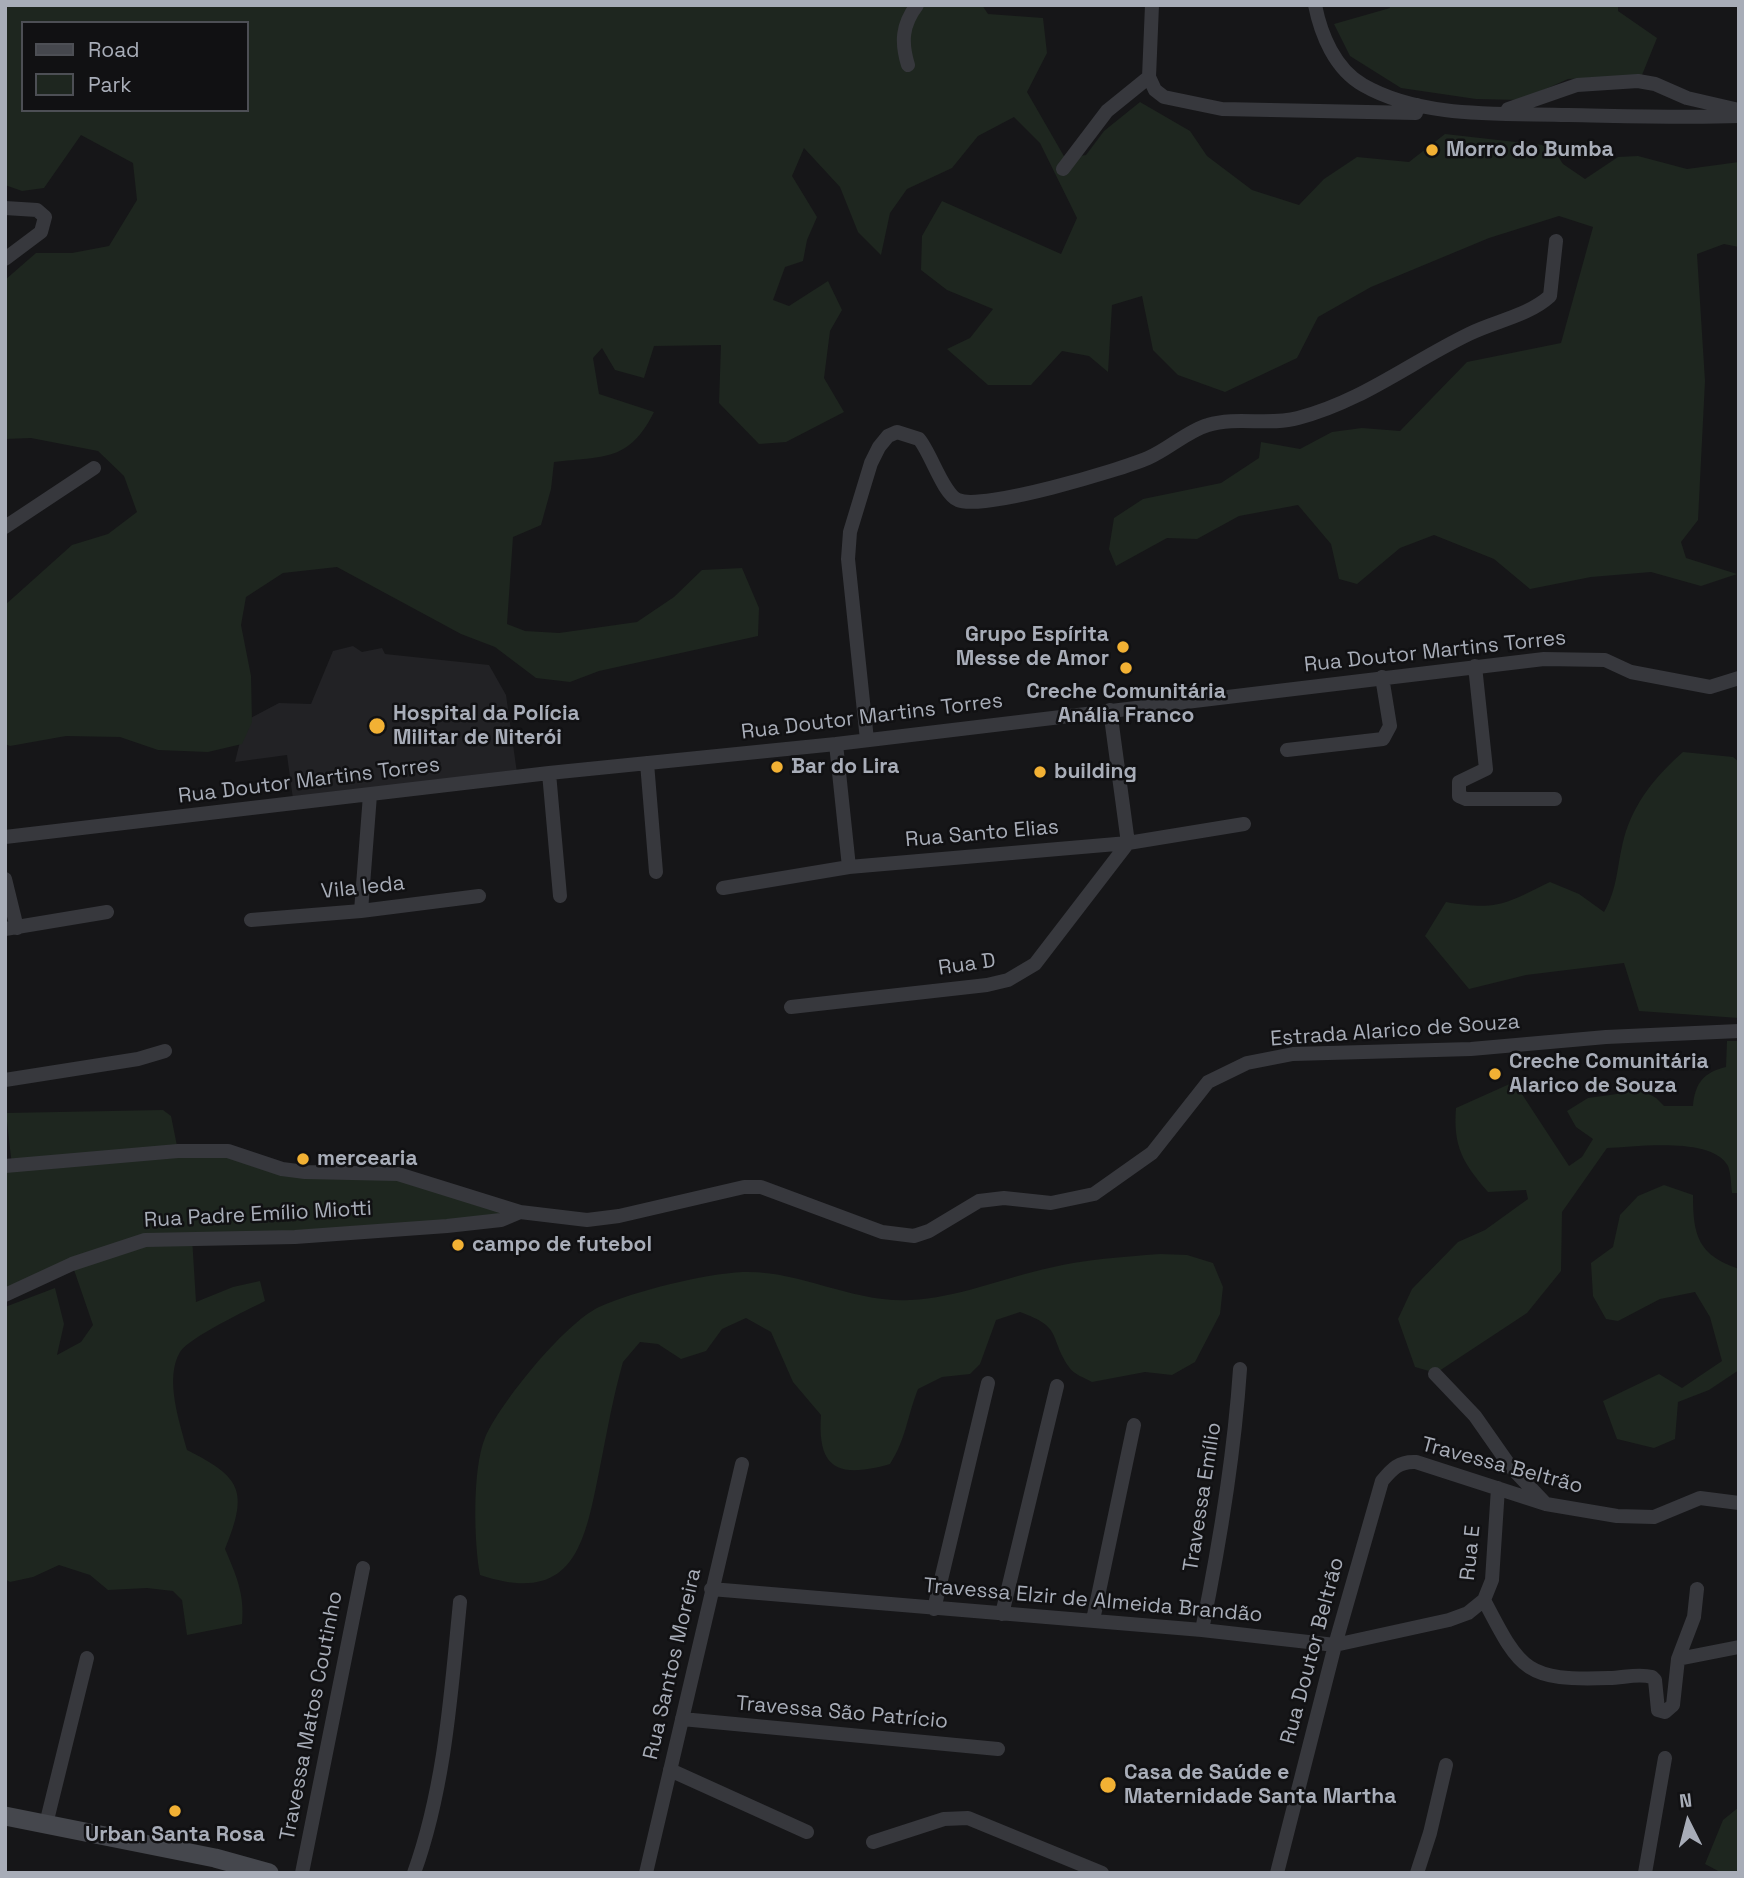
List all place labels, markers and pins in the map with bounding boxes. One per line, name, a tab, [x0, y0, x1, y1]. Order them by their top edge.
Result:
place label: Morro do Bumba	[1446, 137, 1614, 163]
marker: Morro do Bumba	[1424, 142, 1440, 158]
place label: Grupo Espírita Messe de Amor	[956, 622, 1109, 672]
marker: Grupo Espírita Messe de Amor	[1115, 639, 1131, 655]
marker: Creche Comunitária Anália Franco	[1118, 660, 1134, 676]
place label: Creche Comunitária Anália Franco	[1026, 679, 1226, 729]
place label: Hospital da Polícia Militar de Niterói	[393, 701, 580, 751]
marker: Hospital da Polícia Militar de Niterói	[367, 716, 387, 736]
place label: Bar do Lira	[791, 754, 899, 780]
marker: Bar do Lira	[769, 759, 785, 775]
place label: building	[1054, 759, 1137, 785]
marker: building	[1032, 764, 1048, 780]
place label: Creche Comunitária Alarico de Souza	[1509, 1049, 1709, 1099]
marker: Creche Comunitária Alarico de Souza	[1487, 1066, 1503, 1082]
place label: mercearia	[317, 1146, 418, 1172]
marker: mercearia	[295, 1151, 311, 1167]
place label: campo de futebol	[472, 1232, 652, 1258]
marker: campo de futebol	[450, 1237, 466, 1253]
place label: Casa de Saúde e Maternidade Santa Martha	[1124, 1760, 1396, 1810]
marker: Casa de Saúde e Maternidade Santa Martha	[1098, 1775, 1118, 1795]
marker: Urban Santa Rosa	[167, 1803, 183, 1819]
place label: Urban Santa Rosa	[85, 1822, 265, 1848]

